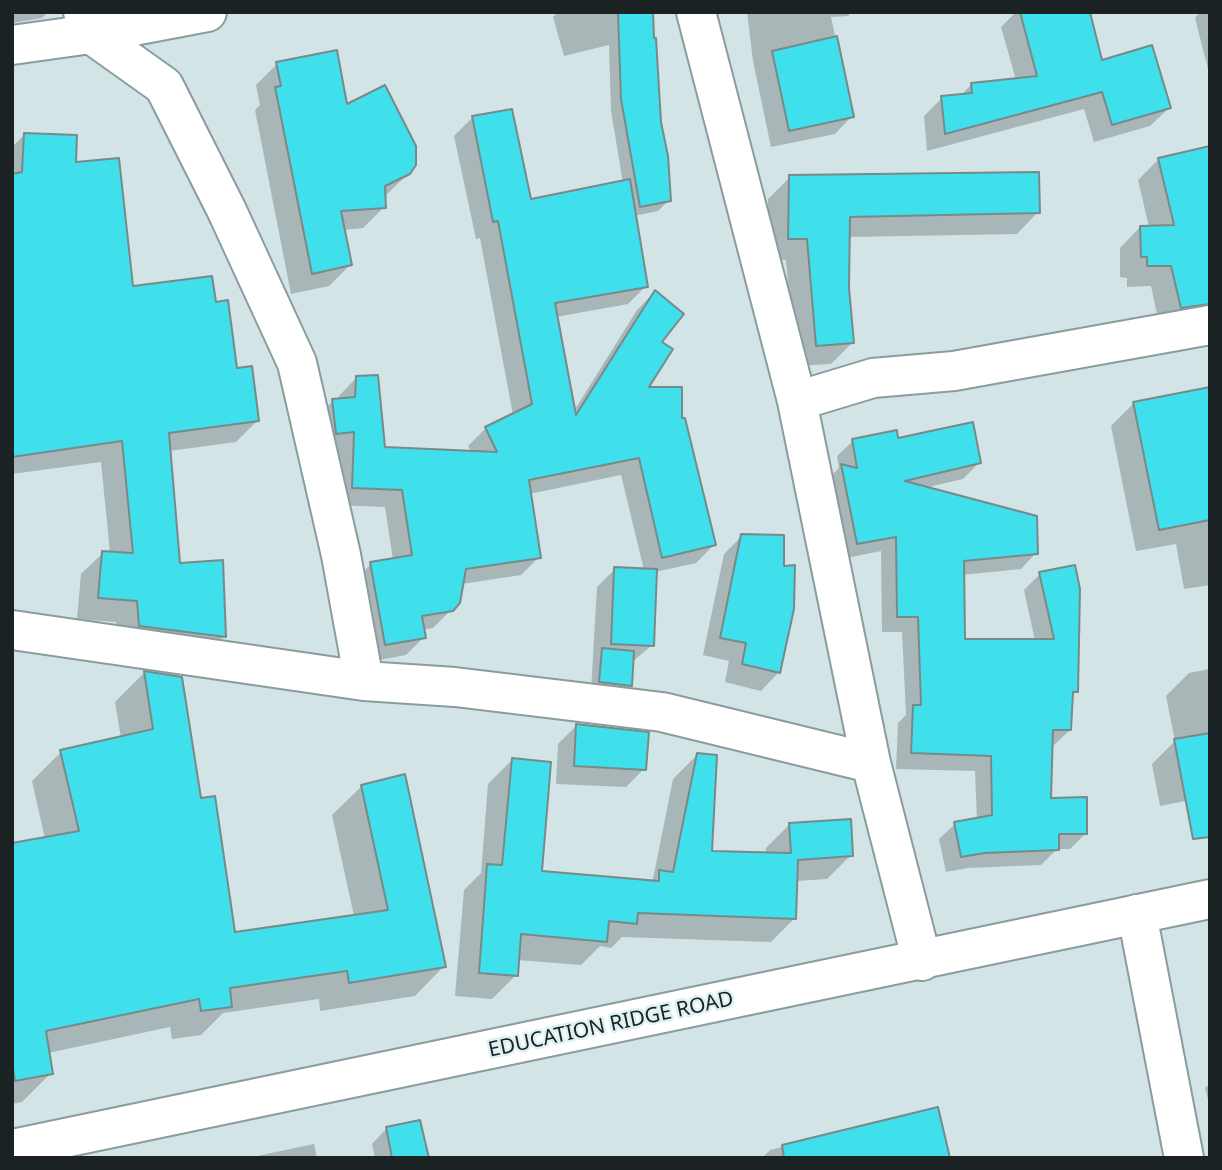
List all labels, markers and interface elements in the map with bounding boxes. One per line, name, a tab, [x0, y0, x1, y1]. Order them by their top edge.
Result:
street label: EDUCATION RIDGE ROAD	[486, 987, 736, 1063]

